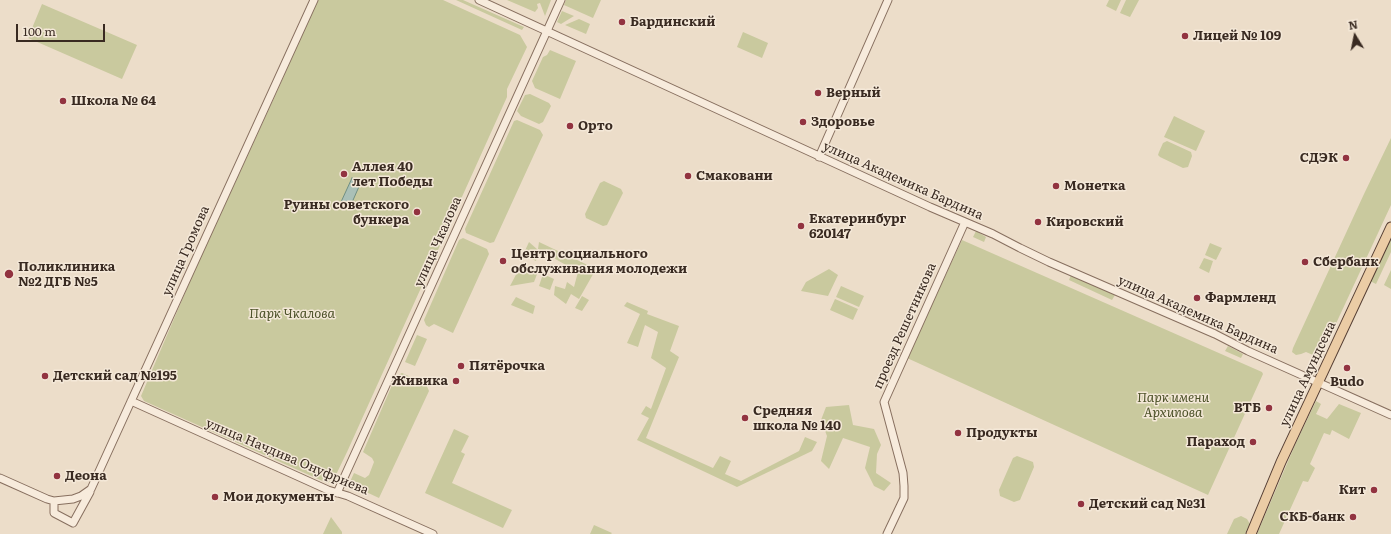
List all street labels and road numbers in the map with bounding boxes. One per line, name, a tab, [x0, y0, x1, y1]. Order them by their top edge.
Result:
street label: улица Академика Бардина	[820, 139, 986, 223]
street label: улица Чкалова	[411, 194, 465, 290]
street label: улица Громова	[159, 203, 213, 299]
street label: проезд Решетникова	[870, 260, 940, 392]
street label: улица Академика Бардина	[1115, 273, 1281, 357]
street label: улица Амундсена	[1277, 319, 1339, 429]
street label: улица Начдива Онуфриева	[203, 415, 371, 499]

